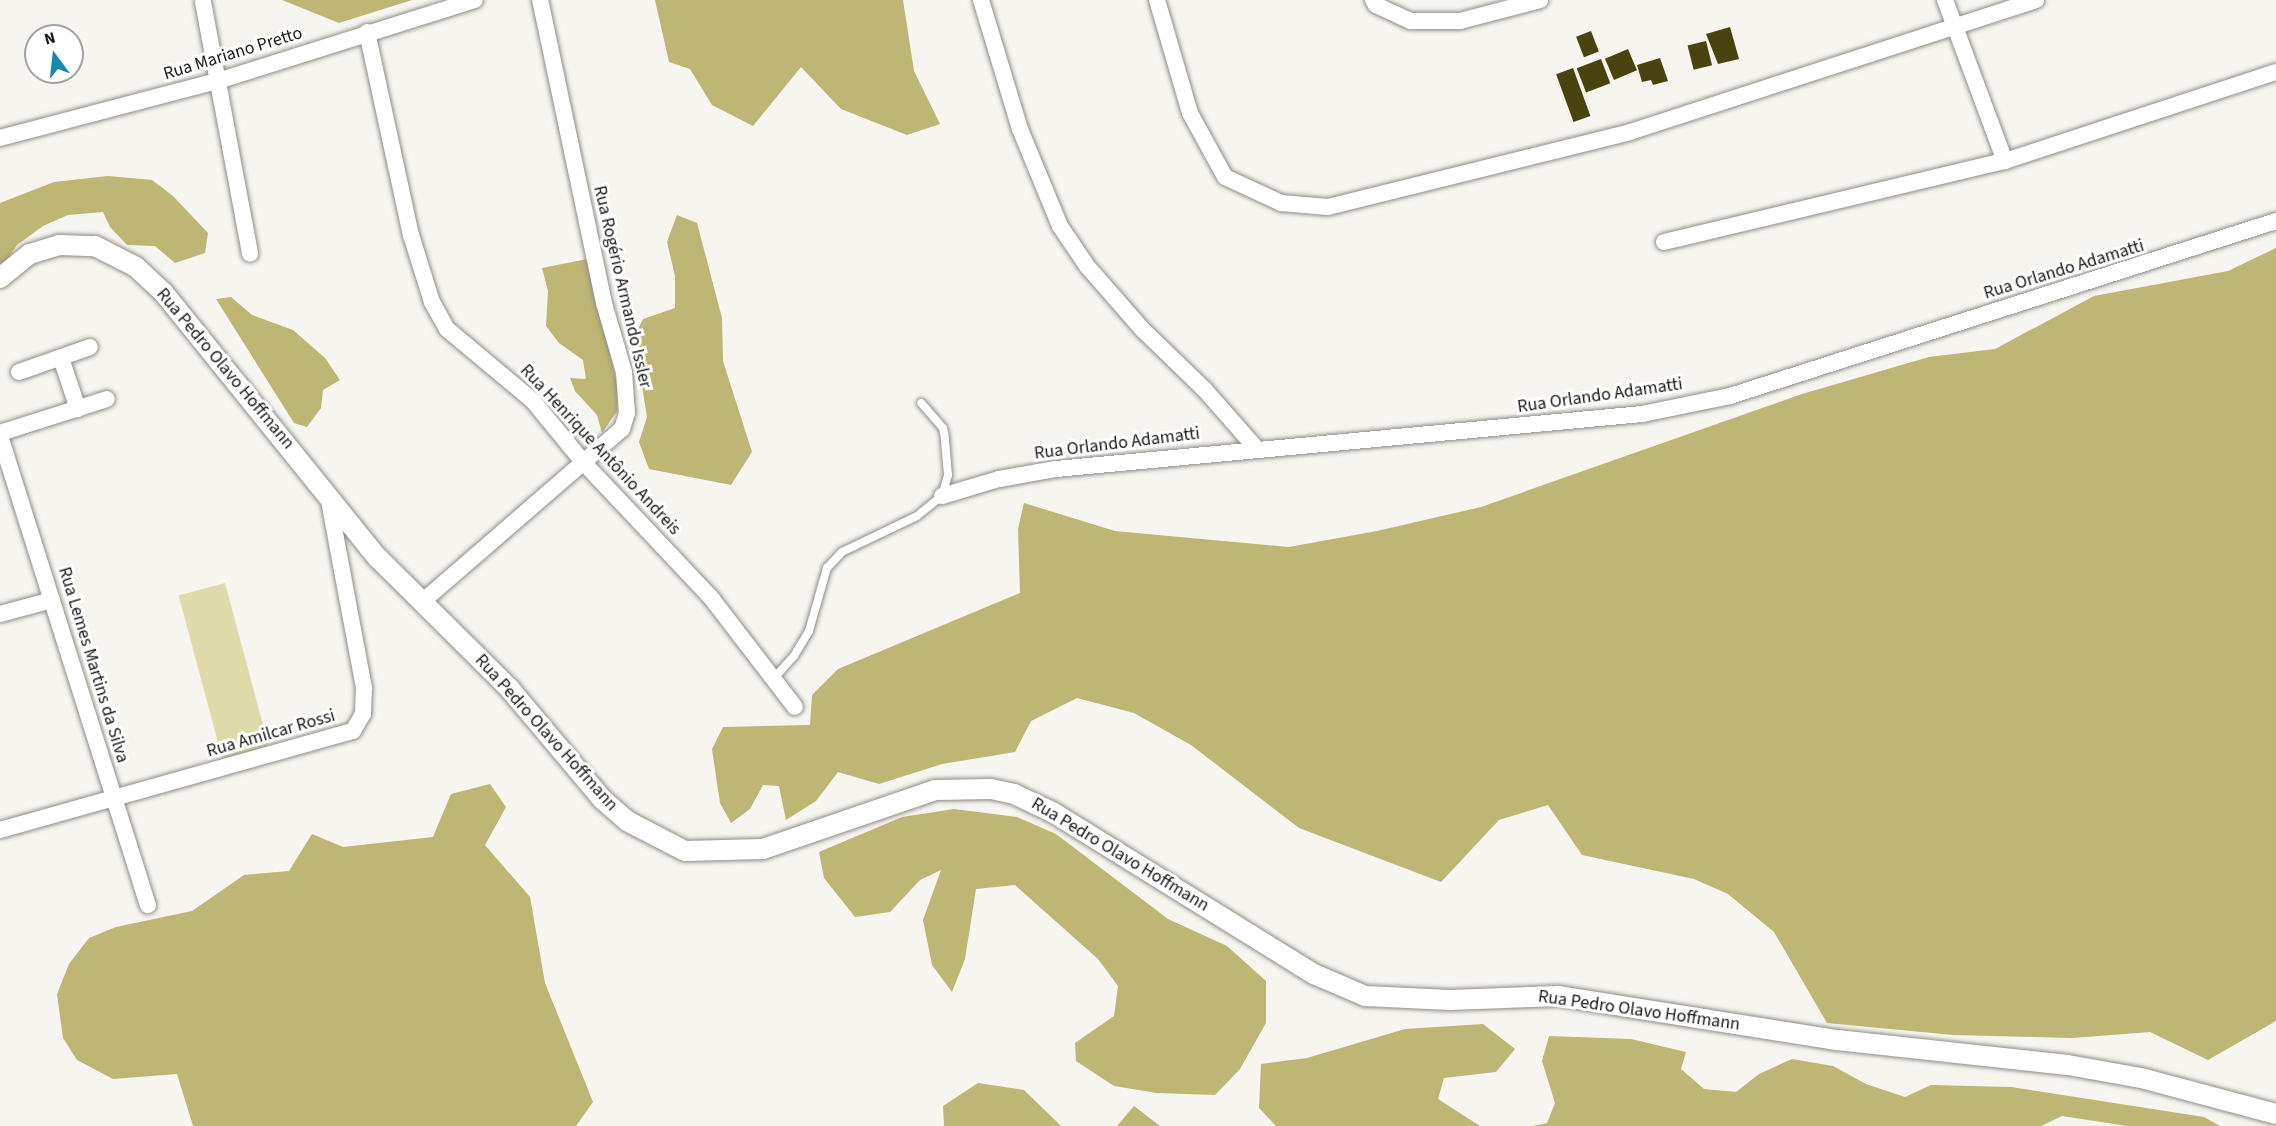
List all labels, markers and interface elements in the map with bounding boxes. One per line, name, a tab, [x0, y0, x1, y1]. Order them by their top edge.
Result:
street label: Rua Mariano Pretto	[161, 23, 305, 85]
north arrow	[24, 24, 84, 84]
text: N	[42, 27, 58, 51]
street label: Rua Rogério Armando Issler	[588, 184, 656, 390]
street label: Rua Orlando Adamatti	[1981, 235, 2147, 305]
street label: Rua Pedro Olavo Hoffmann	[151, 284, 299, 454]
street label: Rua Henrique Antônio Andreis	[515, 360, 685, 540]
street label: Rua Orlando Adamatti	[1516, 374, 1684, 418]
street label: Rua Orlando Adamatti	[1033, 423, 1201, 465]
street label: Rua Lemes Martins da Silva	[53, 565, 133, 765]
street label: Rua Pedro Olavo Hoffmann	[470, 650, 622, 816]
street label: Rua Amilcar Rossi	[204, 705, 338, 763]
street label: Rua Pedro Olavo Hoffmann	[1027, 793, 1213, 917]
street label: Rua Pedro Olavo Hoffmann	[1537, 986, 1741, 1036]

